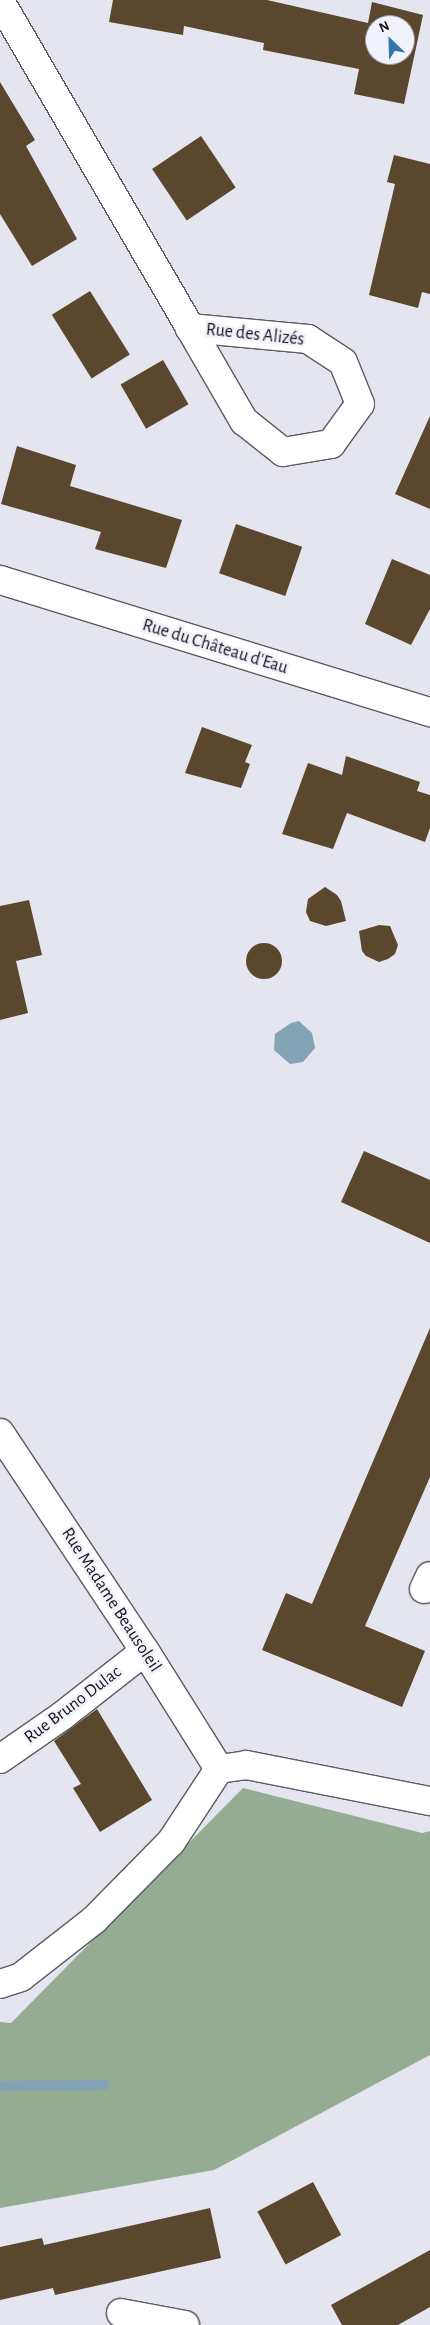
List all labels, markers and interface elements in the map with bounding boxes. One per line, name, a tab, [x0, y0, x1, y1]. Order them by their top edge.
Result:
north arrow	[365, 15, 415, 65]
text: N	[377, 19, 392, 36]
street label: Rue des Alizés	[205, 319, 305, 351]
street label: Rue du Château d'Eau	[140, 615, 290, 679]
street label: Rue Madame Beausoleil	[56, 1524, 166, 1676]
street label: Rue Bruno Dulac	[20, 1661, 126, 1749]

